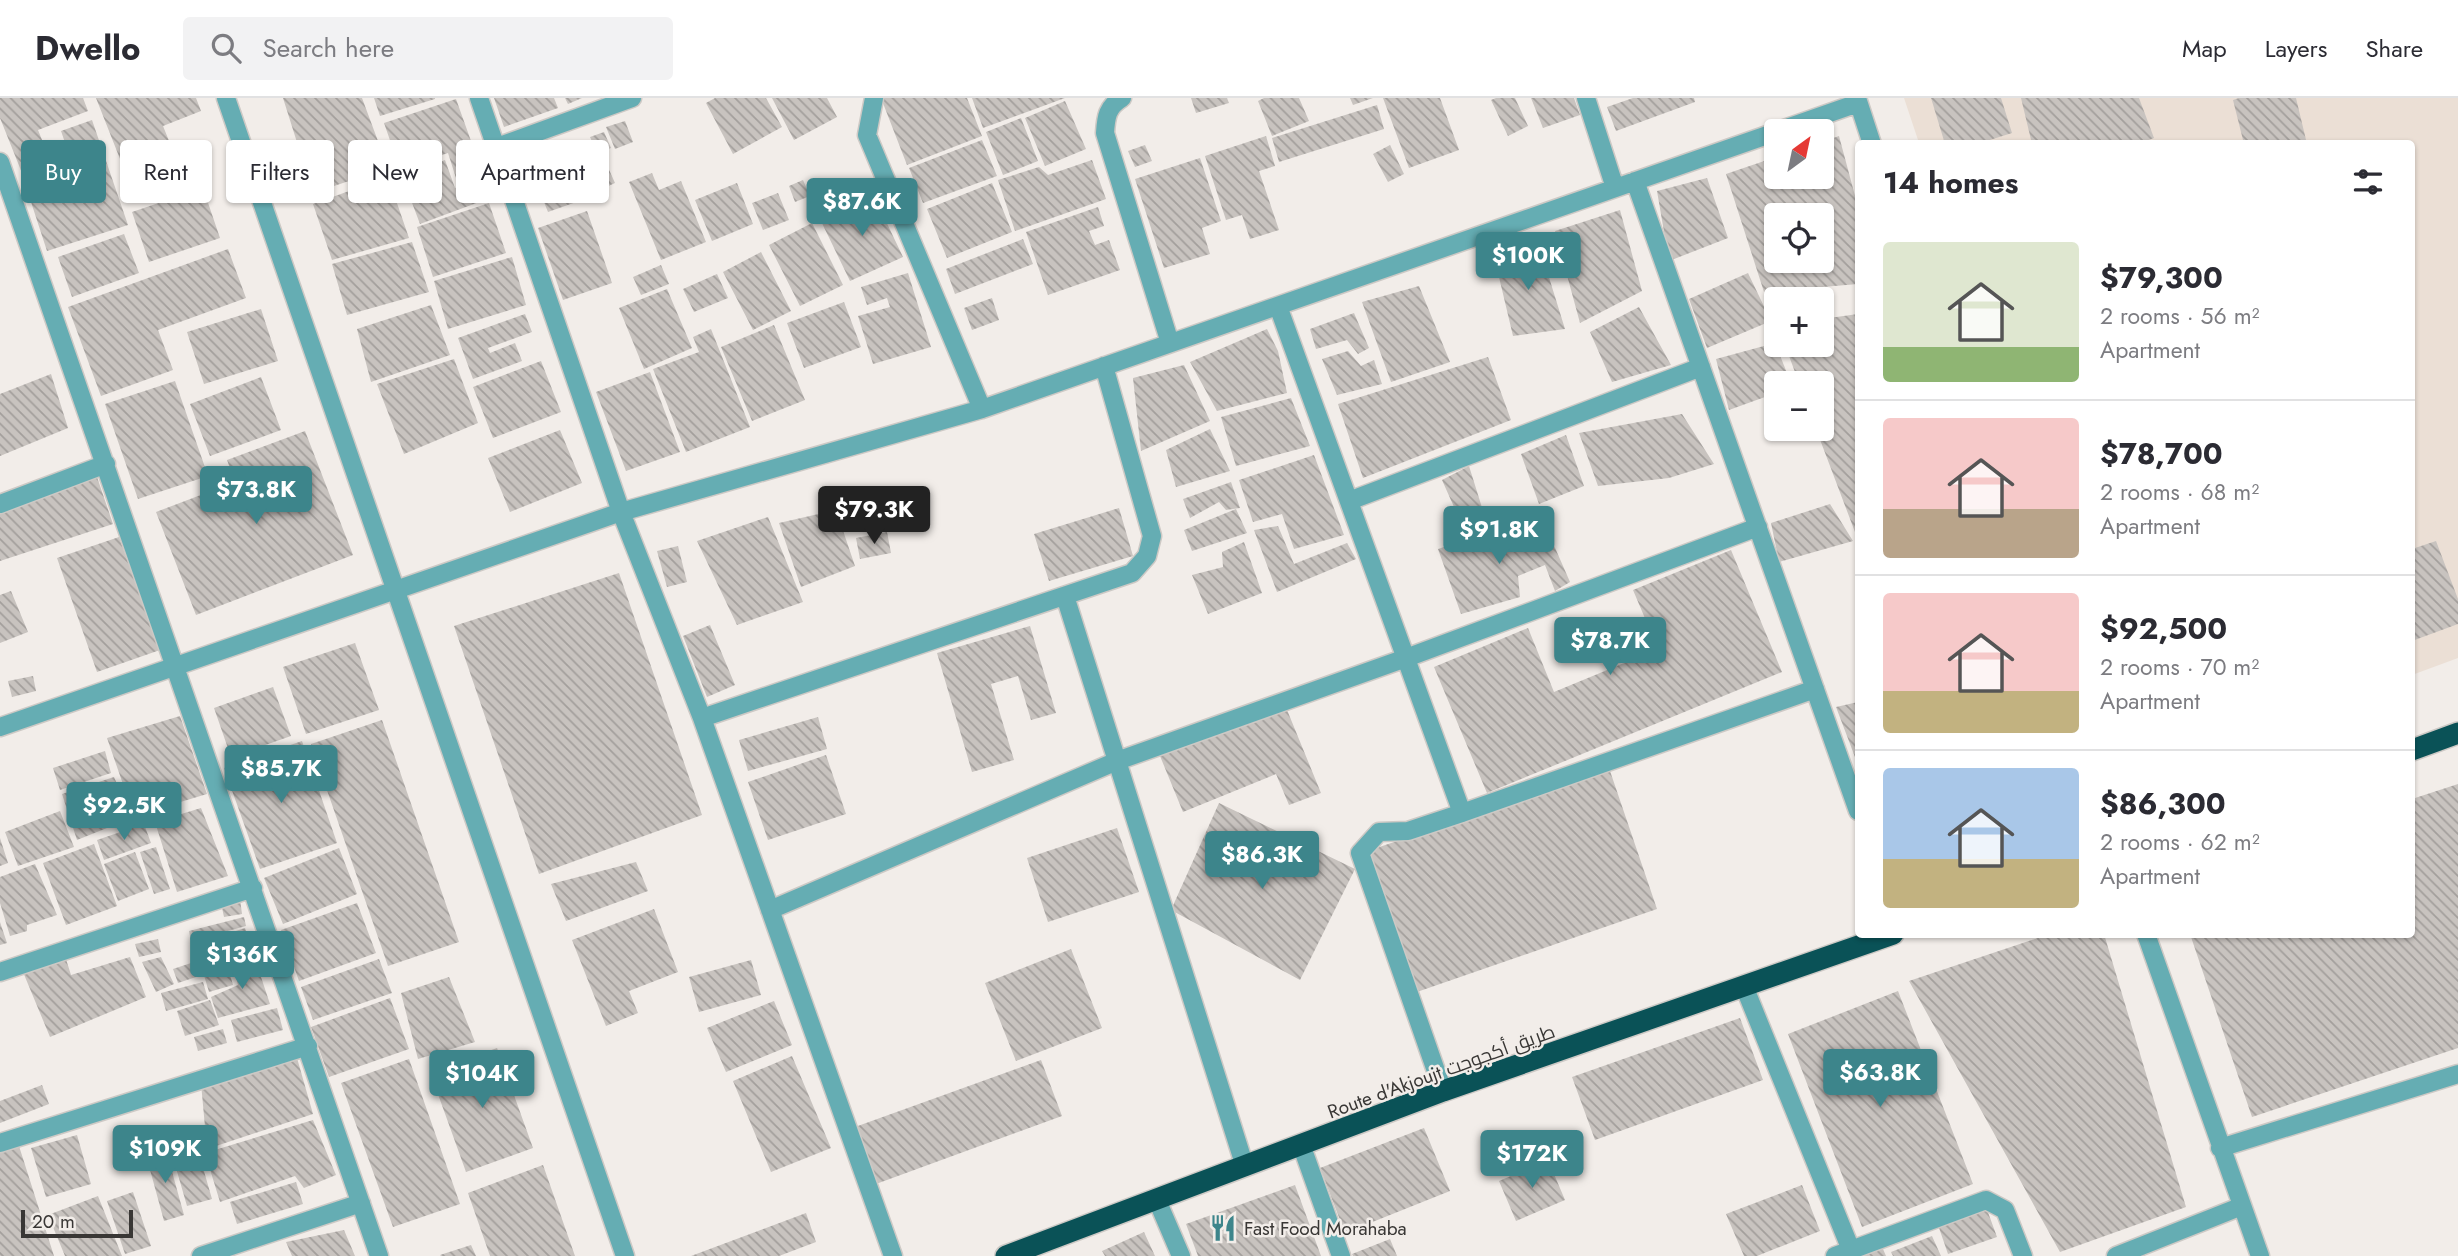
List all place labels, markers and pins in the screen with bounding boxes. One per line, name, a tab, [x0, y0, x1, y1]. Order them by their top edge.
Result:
pin: $87.6K	[805, 178, 919, 238]
pin: $100K	[1479, 232, 1577, 292]
pin: $73.8K	[199, 466, 313, 526]
pin: $79.3K	[817, 486, 931, 546]
pin: $91.8K	[1442, 506, 1556, 566]
pin: $78.7K	[1553, 618, 1667, 677]
pin: $85.7K	[224, 746, 338, 805]
pin: $92.5K	[67, 782, 181, 842]
pin: $86.3K	[1205, 832, 1319, 891]
pin: $136K	[193, 932, 291, 991]
pin: $63.8K	[1823, 1049, 1937, 1109]
pin: $104K	[433, 1051, 531, 1110]
pin: $109K	[116, 1126, 214, 1185]
pin: $172K	[1483, 1130, 1581, 1190]
restaurant icon: Fast Food Morahaba	[1208, 1213, 1238, 1243]
place label: Fast Food Morahaba	[1244, 1215, 1407, 1242]

